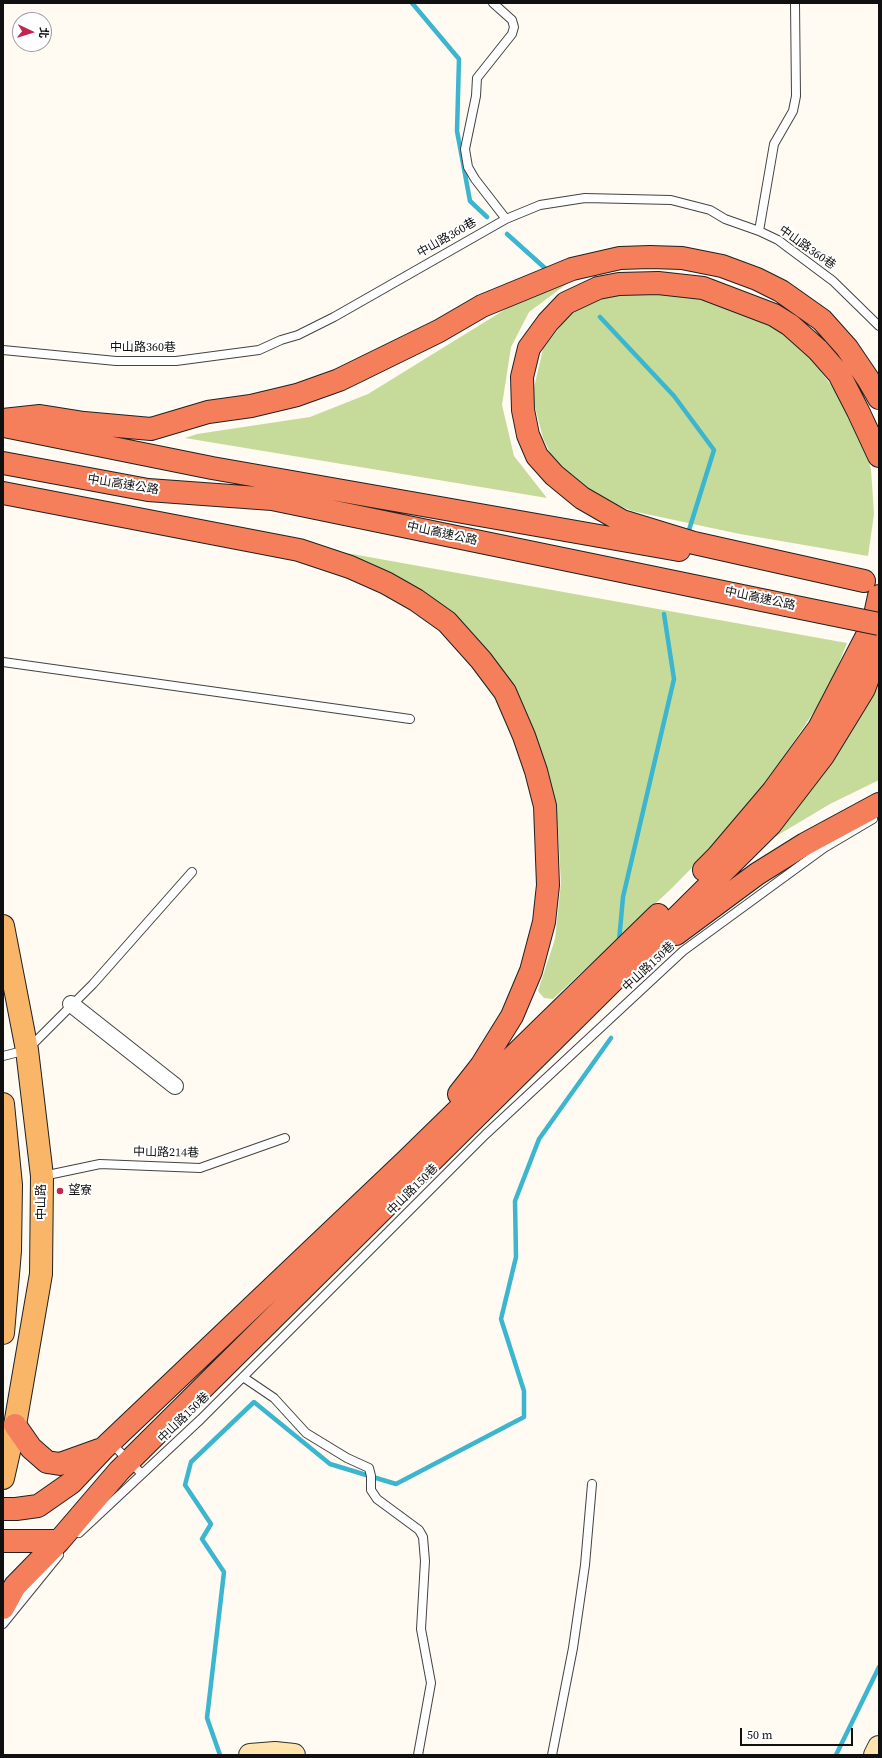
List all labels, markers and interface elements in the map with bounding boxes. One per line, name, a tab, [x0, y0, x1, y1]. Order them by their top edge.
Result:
north arrow	[12, 12, 52, 52]
text: 北	[36, 27, 51, 39]
street label: 中山路360巷	[415, 215, 479, 261]
street label: 中山路360巷	[776, 223, 838, 273]
street label: 中山路360巷	[110, 341, 176, 355]
street label: 中山高速公路	[86, 472, 160, 498]
street label: 中山高速公路	[405, 519, 479, 549]
street label: 中山高速公路	[723, 584, 797, 614]
street label: 中山路150巷	[620, 939, 678, 995]
street label: 中山路214巷	[133, 1145, 199, 1161]
street label: 中山路150巷	[385, 1162, 441, 1218]
street label: 中山路	[35, 1184, 49, 1220]
place label: 望寮	[68, 1184, 92, 1198]
marker: 望寮	[55, 1186, 65, 1196]
street label: 中山路150巷	[155, 1390, 213, 1446]
scale bar	[742, 1720, 855, 1746]
text: 50 m	[747, 1727, 773, 1743]

